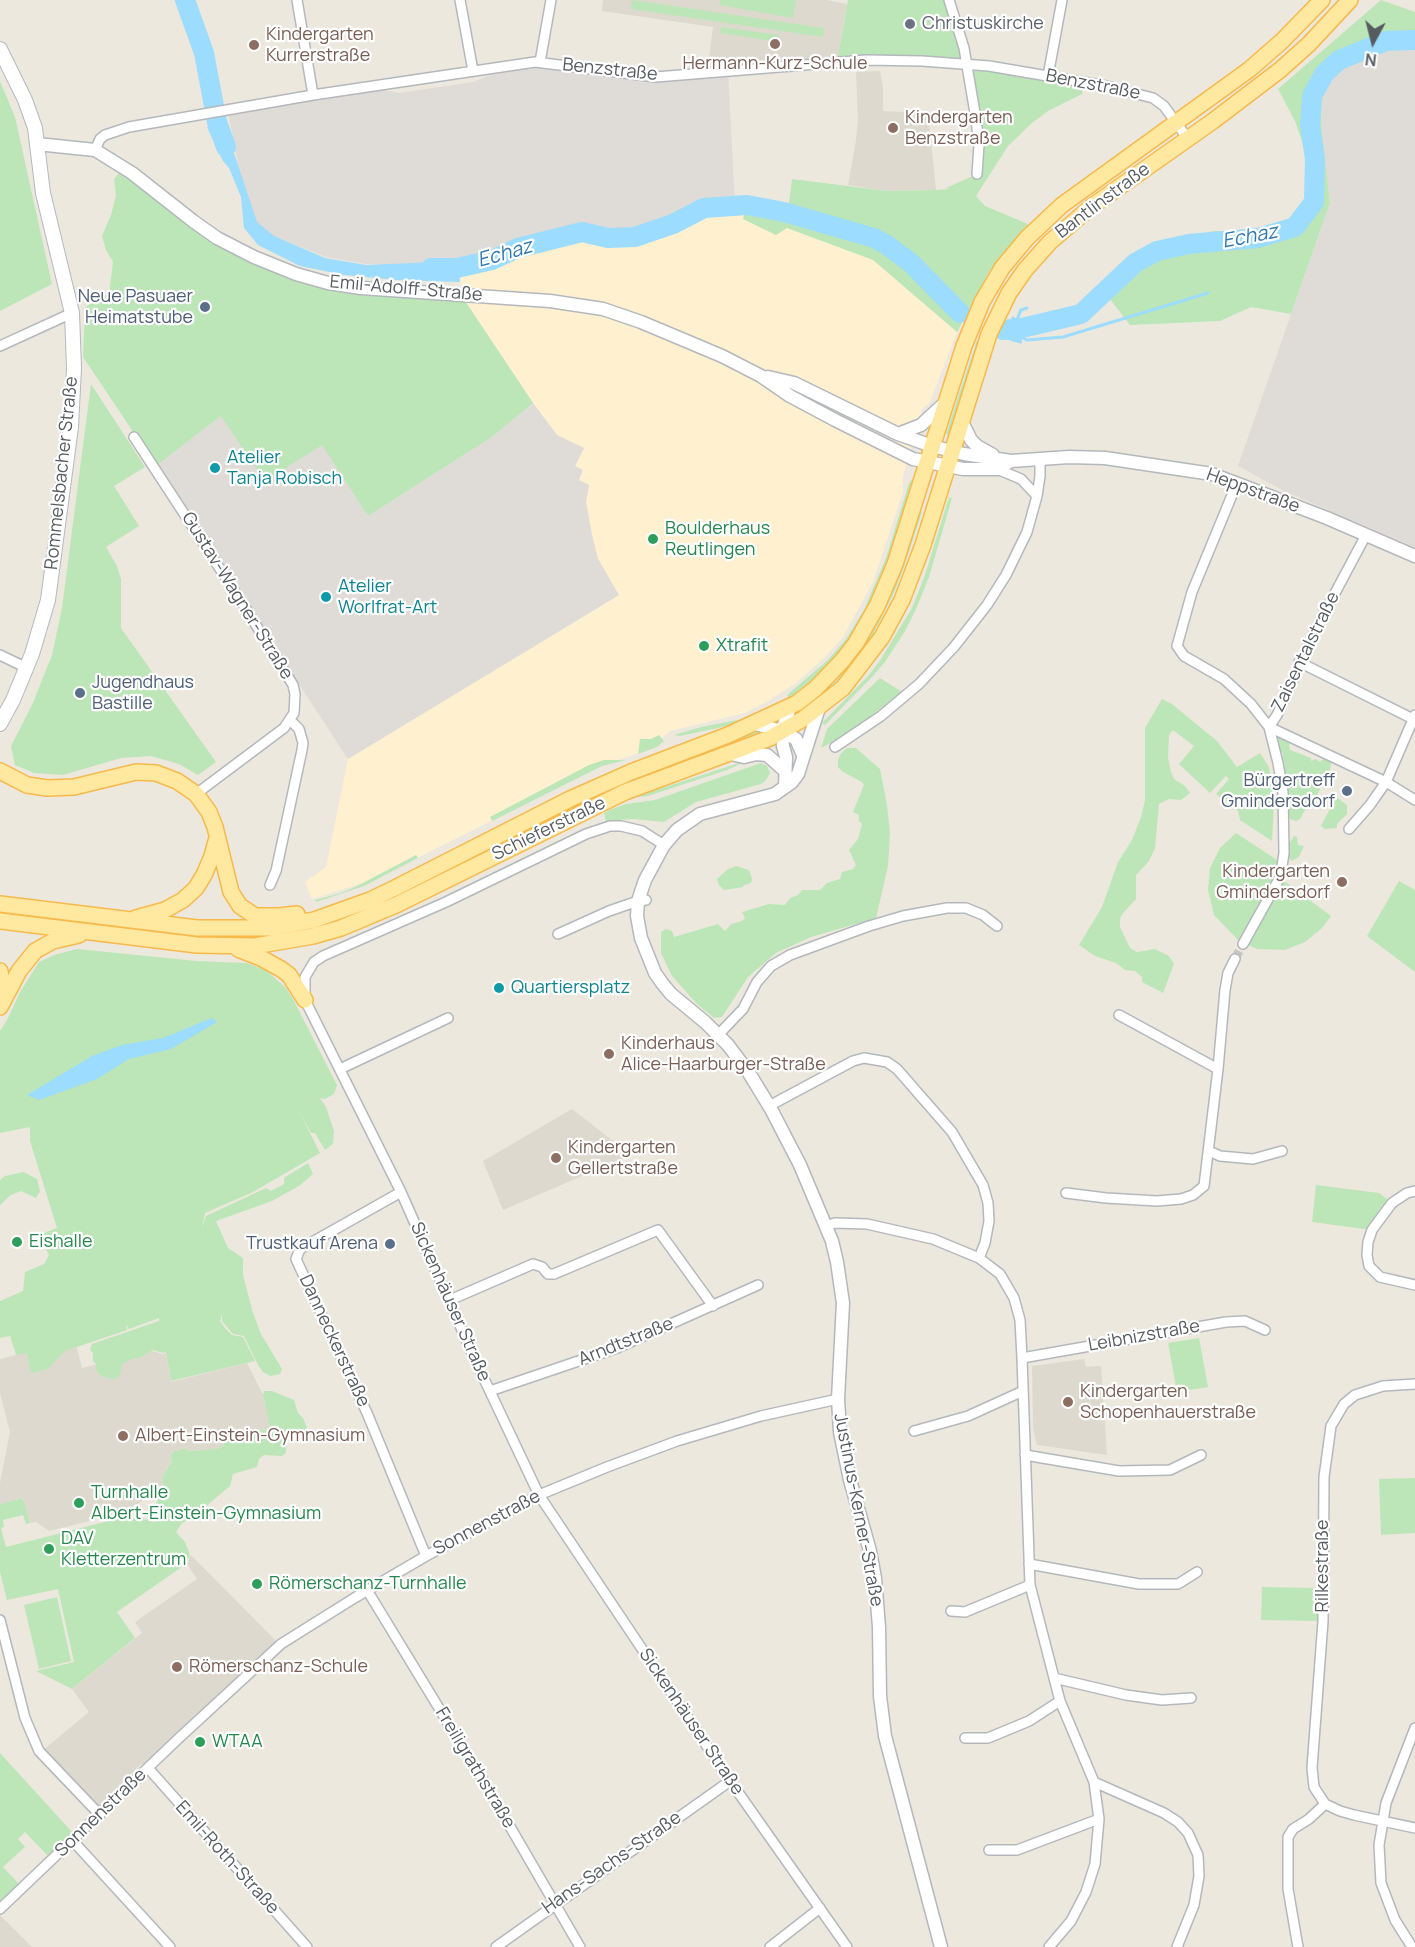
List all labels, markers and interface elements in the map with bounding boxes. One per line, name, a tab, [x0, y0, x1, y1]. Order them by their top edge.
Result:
north arrow	[1343, 12, 1403, 72]
place label: Christuskirche	[922, 13, 1044, 35]
marker: Christuskirche	[903, 17, 917, 31]
place label: Kindergarten Kurrerstraße	[266, 24, 374, 66]
marker: Hermann-Kurz-Schule	[768, 37, 782, 51]
marker: Kindergarten Kurrerstraße	[247, 38, 261, 52]
text: N	[1364, 48, 1378, 71]
place label: Hermann-Kurz-Schule	[682, 53, 868, 75]
street label: Benzstraße	[561, 54, 659, 86]
street label: Benzstraße	[1044, 65, 1142, 105]
place label: Kindergarten Benzstraße	[905, 107, 1013, 150]
marker: Kindergarten Benzstraße	[886, 121, 900, 135]
street label: Bantlinstraße	[1052, 159, 1154, 243]
water label: Echaz	[1220, 220, 1280, 254]
water label: Echaz	[475, 235, 535, 273]
street label: Emil-Adolff-Straße	[329, 272, 483, 306]
place label: Neue Pasuaer Heimatstube	[78, 286, 193, 328]
marker: Neue Pasuaer Heimatstube	[198, 300, 212, 314]
street label: Rommelsbacher Straße	[41, 375, 83, 571]
place label: Atelier Tanja Robisch	[227, 447, 342, 490]
marker: Atelier Tanja Robisch	[208, 461, 222, 475]
street label: Heppstraße	[1203, 464, 1303, 518]
street label: Gustav-Wagner-Straße	[177, 508, 297, 684]
place label: Boulderhaus Reutlingen	[665, 518, 770, 560]
marker: Boulderhaus Reutlingen	[646, 532, 660, 546]
place label: Atelier Worlfrat-Art	[338, 576, 437, 618]
street label: Zaisentalstraße	[1268, 588, 1344, 716]
marker: Atelier Worlfrat-Art	[319, 590, 333, 604]
place label: Xtrafit	[716, 635, 768, 657]
marker: Xtrafit	[697, 639, 711, 653]
place label: Jugendhaus Bastille	[92, 672, 194, 714]
marker: Jugendhaus Bastille	[73, 686, 87, 700]
place label: Bürgertreff Gmindersdorf	[1221, 770, 1335, 812]
marker: Bürgertreff Gmindersdorf	[1340, 784, 1354, 798]
street label: Schieferstraße	[489, 792, 609, 866]
place label: Kindergarten Gmindersdorf	[1216, 861, 1330, 904]
marker: Kindergarten Gmindersdorf	[1335, 875, 1349, 889]
place label: Quartiersplatz	[511, 977, 630, 999]
marker: Quartiersplatz	[492, 981, 506, 995]
place label: Kinderhaus Alice-Haarburger-Straße	[621, 1033, 826, 1076]
marker: Kinderhaus Alice-Haarburger-Straße	[602, 1047, 616, 1061]
place label: Kindergarten Gellertstraße	[568, 1137, 678, 1180]
marker: Kindergarten Gellertstraße	[549, 1151, 563, 1165]
street label: Sickenhäuser Straße	[405, 1219, 495, 1385]
place label: Eishalle	[29, 1231, 93, 1253]
place label: Trustkauf Arena	[246, 1233, 378, 1255]
marker: Eishalle	[10, 1235, 24, 1249]
marker: Trustkauf Arena	[383, 1237, 397, 1251]
street label: Danneckerstraße	[294, 1271, 374, 1411]
street label: Arndtstraße	[575, 1313, 677, 1371]
street label: Leibnizstraße	[1086, 1316, 1202, 1356]
place label: Kindergarten Schopenhauerstraße	[1080, 1381, 1256, 1424]
marker: Kindergarten Schopenhauerstraße	[1061, 1395, 1075, 1409]
street label: Justinus-Kerner-Straße	[829, 1412, 887, 1608]
place label: Albert-Einstein-Gymnasium	[135, 1425, 365, 1447]
marker: Albert-Einstein-Gymnasium	[116, 1429, 130, 1443]
place label: Turnhalle Albert-Einstein-Gymnasium	[91, 1482, 321, 1524]
street label: Sonnenstraße	[430, 1486, 544, 1560]
marker: Turnhalle Albert-Einstein-Gymnasium	[72, 1496, 86, 1510]
street label: Rilkestraße	[1312, 1519, 1334, 1613]
place label: DAV Kletterzentrum	[61, 1528, 186, 1570]
marker: DAV Kletterzentrum	[42, 1542, 56, 1556]
place label: Römerschanz-Turnhalle	[269, 1573, 467, 1595]
marker: Römerschanz-Turnhalle	[250, 1577, 264, 1591]
street label: Sickenhäuser Straße	[634, 1645, 748, 1799]
place label: Römerschanz-Schule	[189, 1656, 368, 1678]
marker: Römerschanz-Schule	[170, 1660, 184, 1674]
street label: Freiligrathstraße	[430, 1704, 520, 1832]
place label: WTAA	[212, 1731, 263, 1753]
marker: WTAA	[193, 1735, 207, 1749]
street label: Sonnenstraße	[51, 1764, 151, 1862]
street label: Emil-Roth-Straße	[171, 1797, 283, 1919]
street label: Hans-Sachs-Straße	[538, 1807, 686, 1919]

